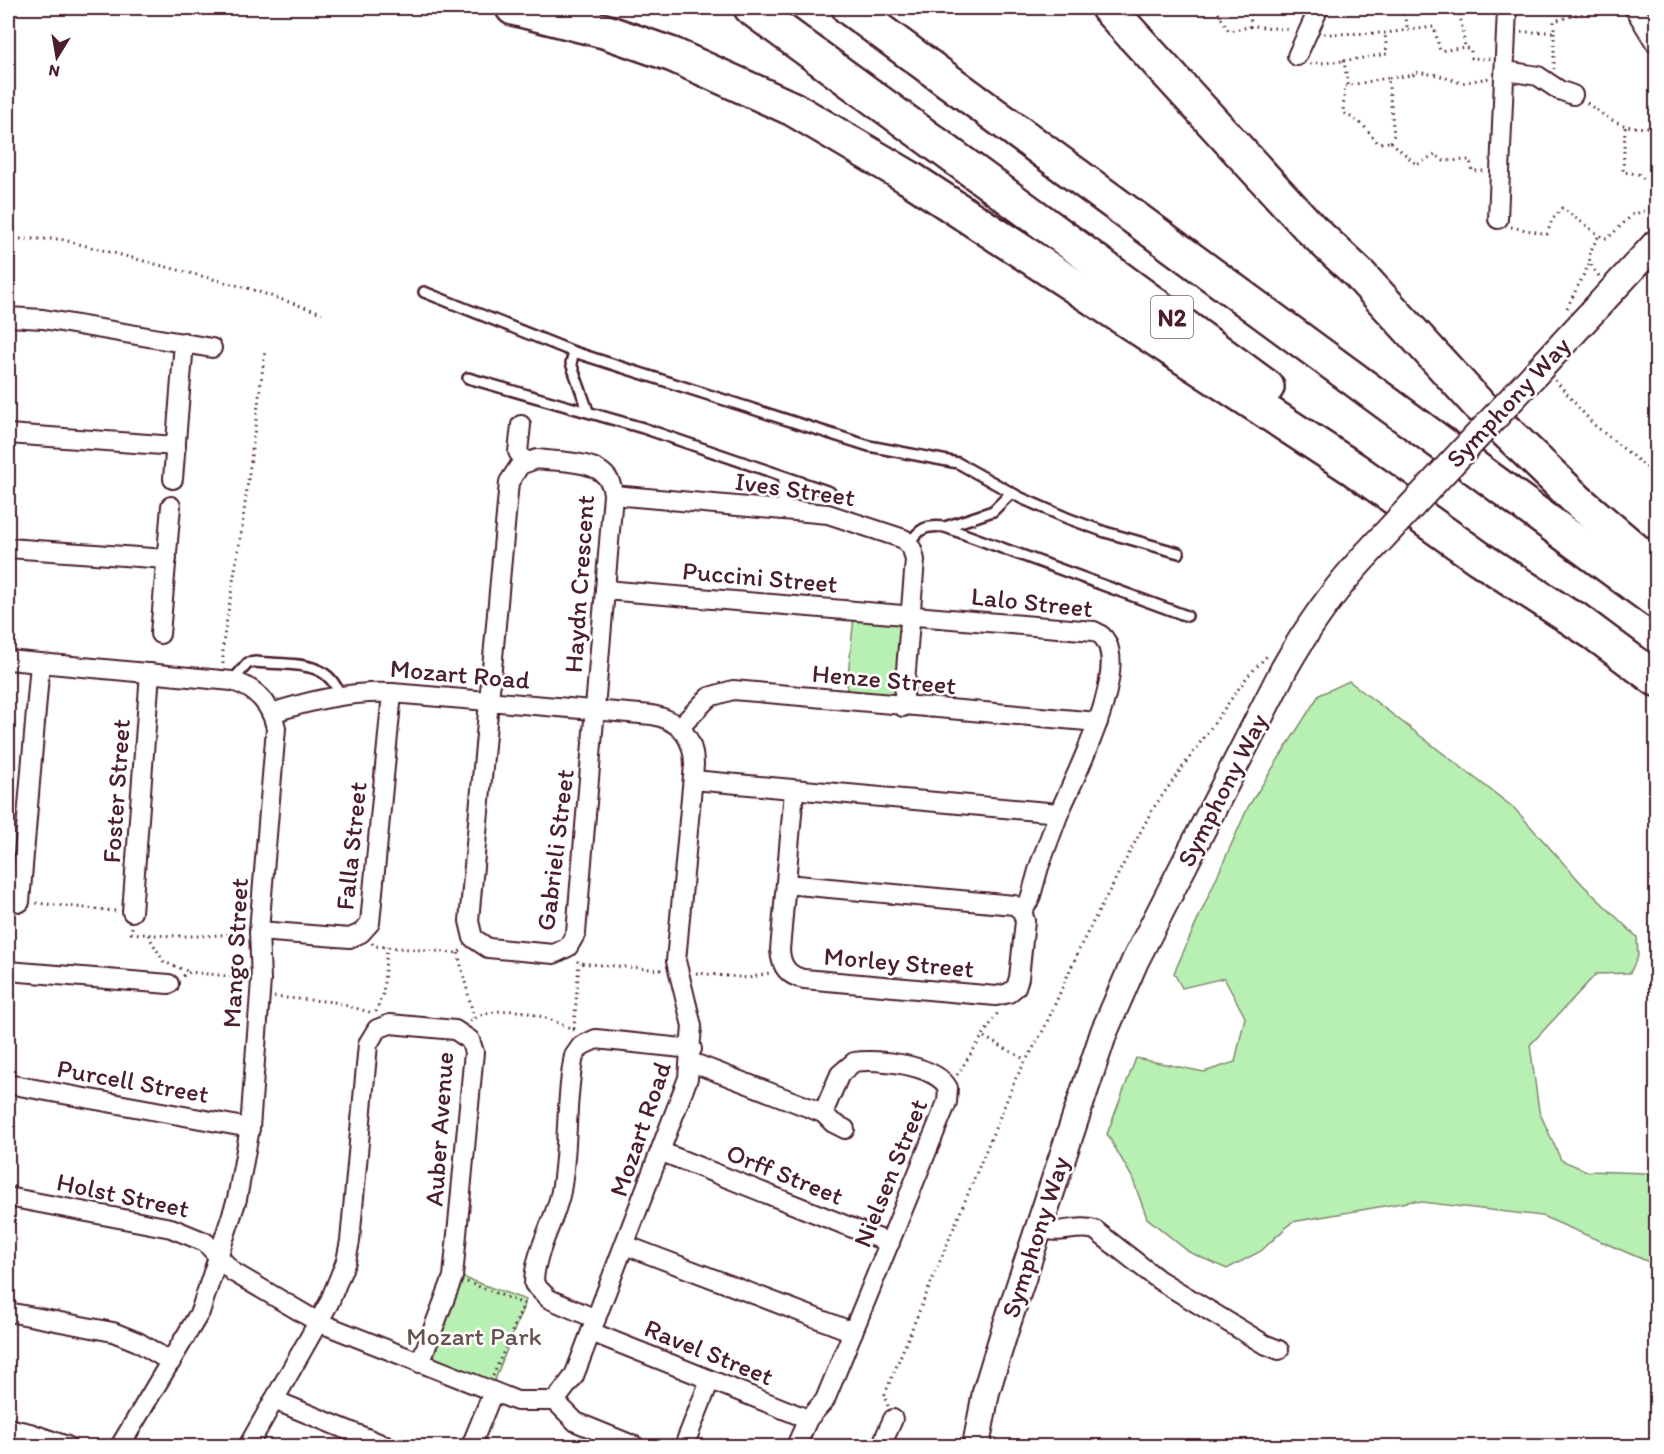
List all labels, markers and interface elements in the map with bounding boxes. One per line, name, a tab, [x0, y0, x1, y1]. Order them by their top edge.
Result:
north arrow	[27, 27, 87, 87]
text: N	[47, 61, 61, 82]
road number: N2	[1151, 296, 1193, 338]
street label: Symphony Way	[1439, 330, 1577, 474]
street label: Ives Street	[733, 465, 857, 513]
street label: Haydn Crescent	[557, 494, 601, 674]
street label: Puccini Street	[681, 554, 839, 600]
street label: Lalo Street	[969, 580, 1095, 624]
street label: Mozart Road	[389, 652, 532, 696]
street label: Henze Street	[811, 657, 958, 701]
street label: Symphony Way	[1170, 708, 1274, 872]
street label: Foster Street	[95, 718, 137, 864]
street label: Gabrieli Street	[529, 767, 581, 933]
street label: Falla Street	[328, 780, 374, 912]
street label: Mango Street	[215, 877, 255, 1029]
street label: Morley Street	[822, 939, 976, 985]
street label: Auber Avenue	[418, 1051, 460, 1207]
street label: Purcell Street	[55, 1052, 212, 1110]
street label: Mozart Road	[602, 1057, 678, 1201]
street label: Nielsen Street	[846, 1094, 934, 1252]
street label: Orff Street	[722, 1136, 848, 1212]
street label: Symphony Way	[994, 1152, 1076, 1322]
street label: Holst Street	[54, 1165, 192, 1225]
street label: Ravel Street	[640, 1312, 778, 1392]
park label: Mozart Park	[406, 1320, 542, 1352]

